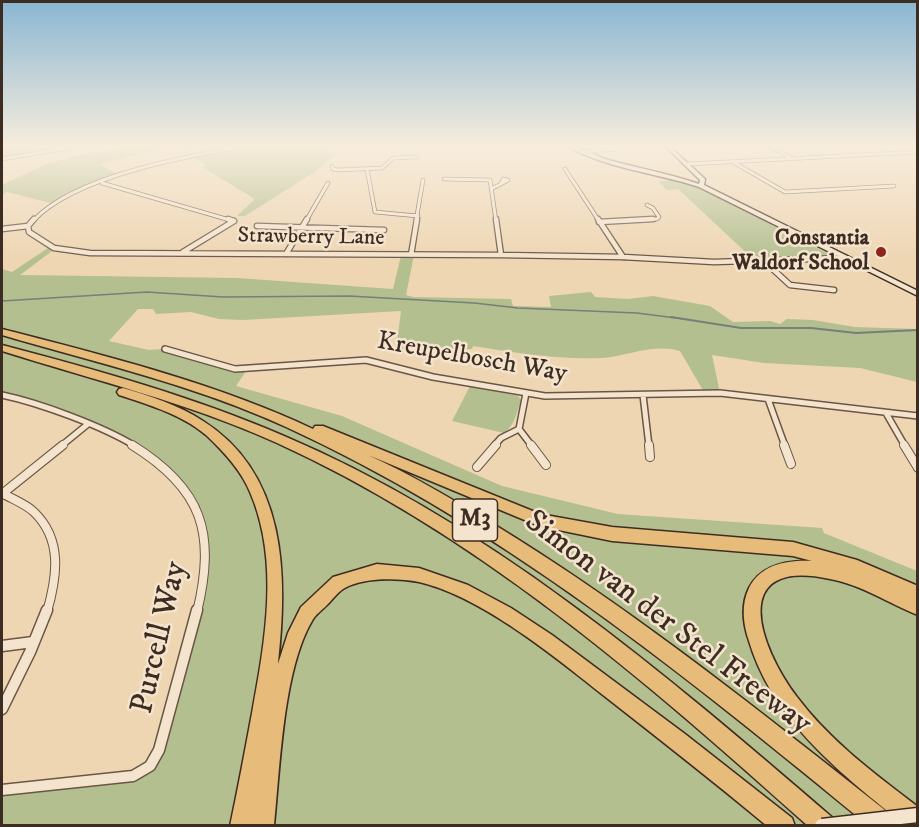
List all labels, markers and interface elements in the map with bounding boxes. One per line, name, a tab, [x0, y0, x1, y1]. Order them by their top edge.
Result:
street label: Strawberry Lane	[237, 224, 385, 252]
place label: Constantia Waldorf School	[732, 226, 869, 278]
marker: Constantia Waldorf School	[874, 245, 888, 259]
street label: Kreupelbosch Way	[375, 327, 569, 391]
road number: M3	[452, 499, 498, 541]
street label: Simon van der Stel Freeway	[516, 503, 818, 745]
street label: Purcell Way	[125, 558, 197, 718]

